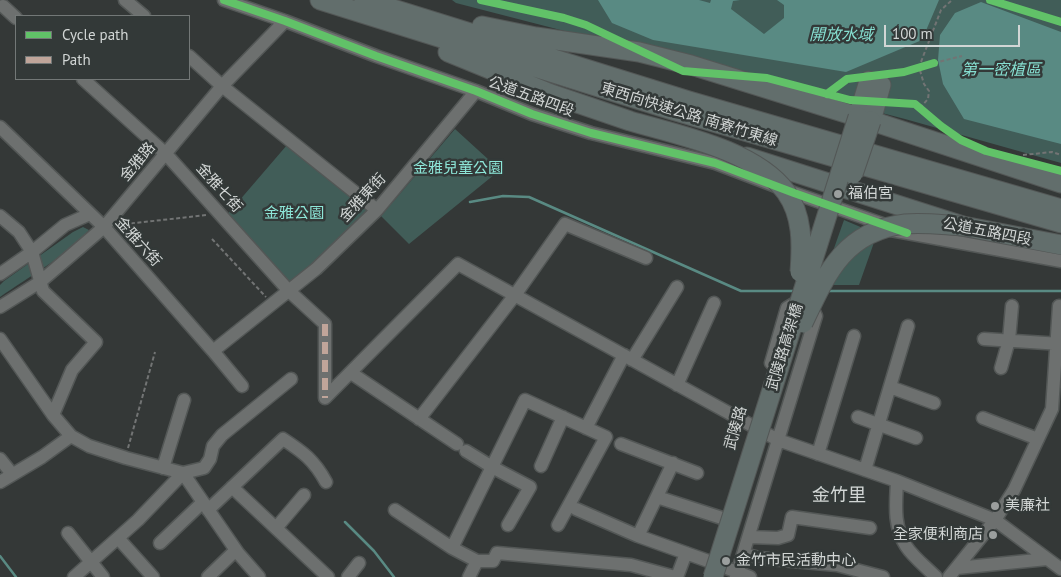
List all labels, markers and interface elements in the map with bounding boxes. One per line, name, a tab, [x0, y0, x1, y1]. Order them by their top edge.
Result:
legend	[15, 15, 190, 80]
scale bar	[886, 15, 1022, 47]
text: 100 m	[892, 24, 933, 43]
text: Cycle path	[62, 25, 128, 44]
water label: 開放水域	[809, 25, 873, 45]
text: Path	[62, 50, 91, 69]
water label: 第一密植區	[961, 60, 1041, 80]
street label: 公道五路四段	[486, 73, 576, 121]
street label: 東西向快速公路 南寮竹東線	[598, 79, 780, 151]
street label: 金雅路	[117, 139, 159, 185]
street label: 金雅七街	[192, 160, 246, 216]
park label: 金雅兒童公園	[413, 160, 503, 178]
street label: 金雅東街	[336, 170, 390, 226]
place label: 福伯宮	[848, 185, 893, 203]
marker: 福伯宮	[832, 188, 844, 200]
park label: 金雅公園	[264, 205, 324, 223]
street label: 金雅六街	[111, 214, 165, 270]
street label: 公道五路四段	[941, 215, 1033, 249]
street label: 武陵路高架橋	[763, 301, 807, 393]
street label: 武陵路	[721, 404, 751, 452]
district label: 金竹里	[812, 485, 866, 507]
place label: 美廉社	[1005, 497, 1050, 515]
marker: 美廉社	[989, 500, 1001, 512]
place label: 全家便利商店	[893, 526, 983, 544]
marker: 全家便利商店	[987, 529, 999, 541]
place label: 金竹市民活動中心	[736, 552, 856, 570]
marker: 金竹市民活動中心	[720, 555, 732, 567]

